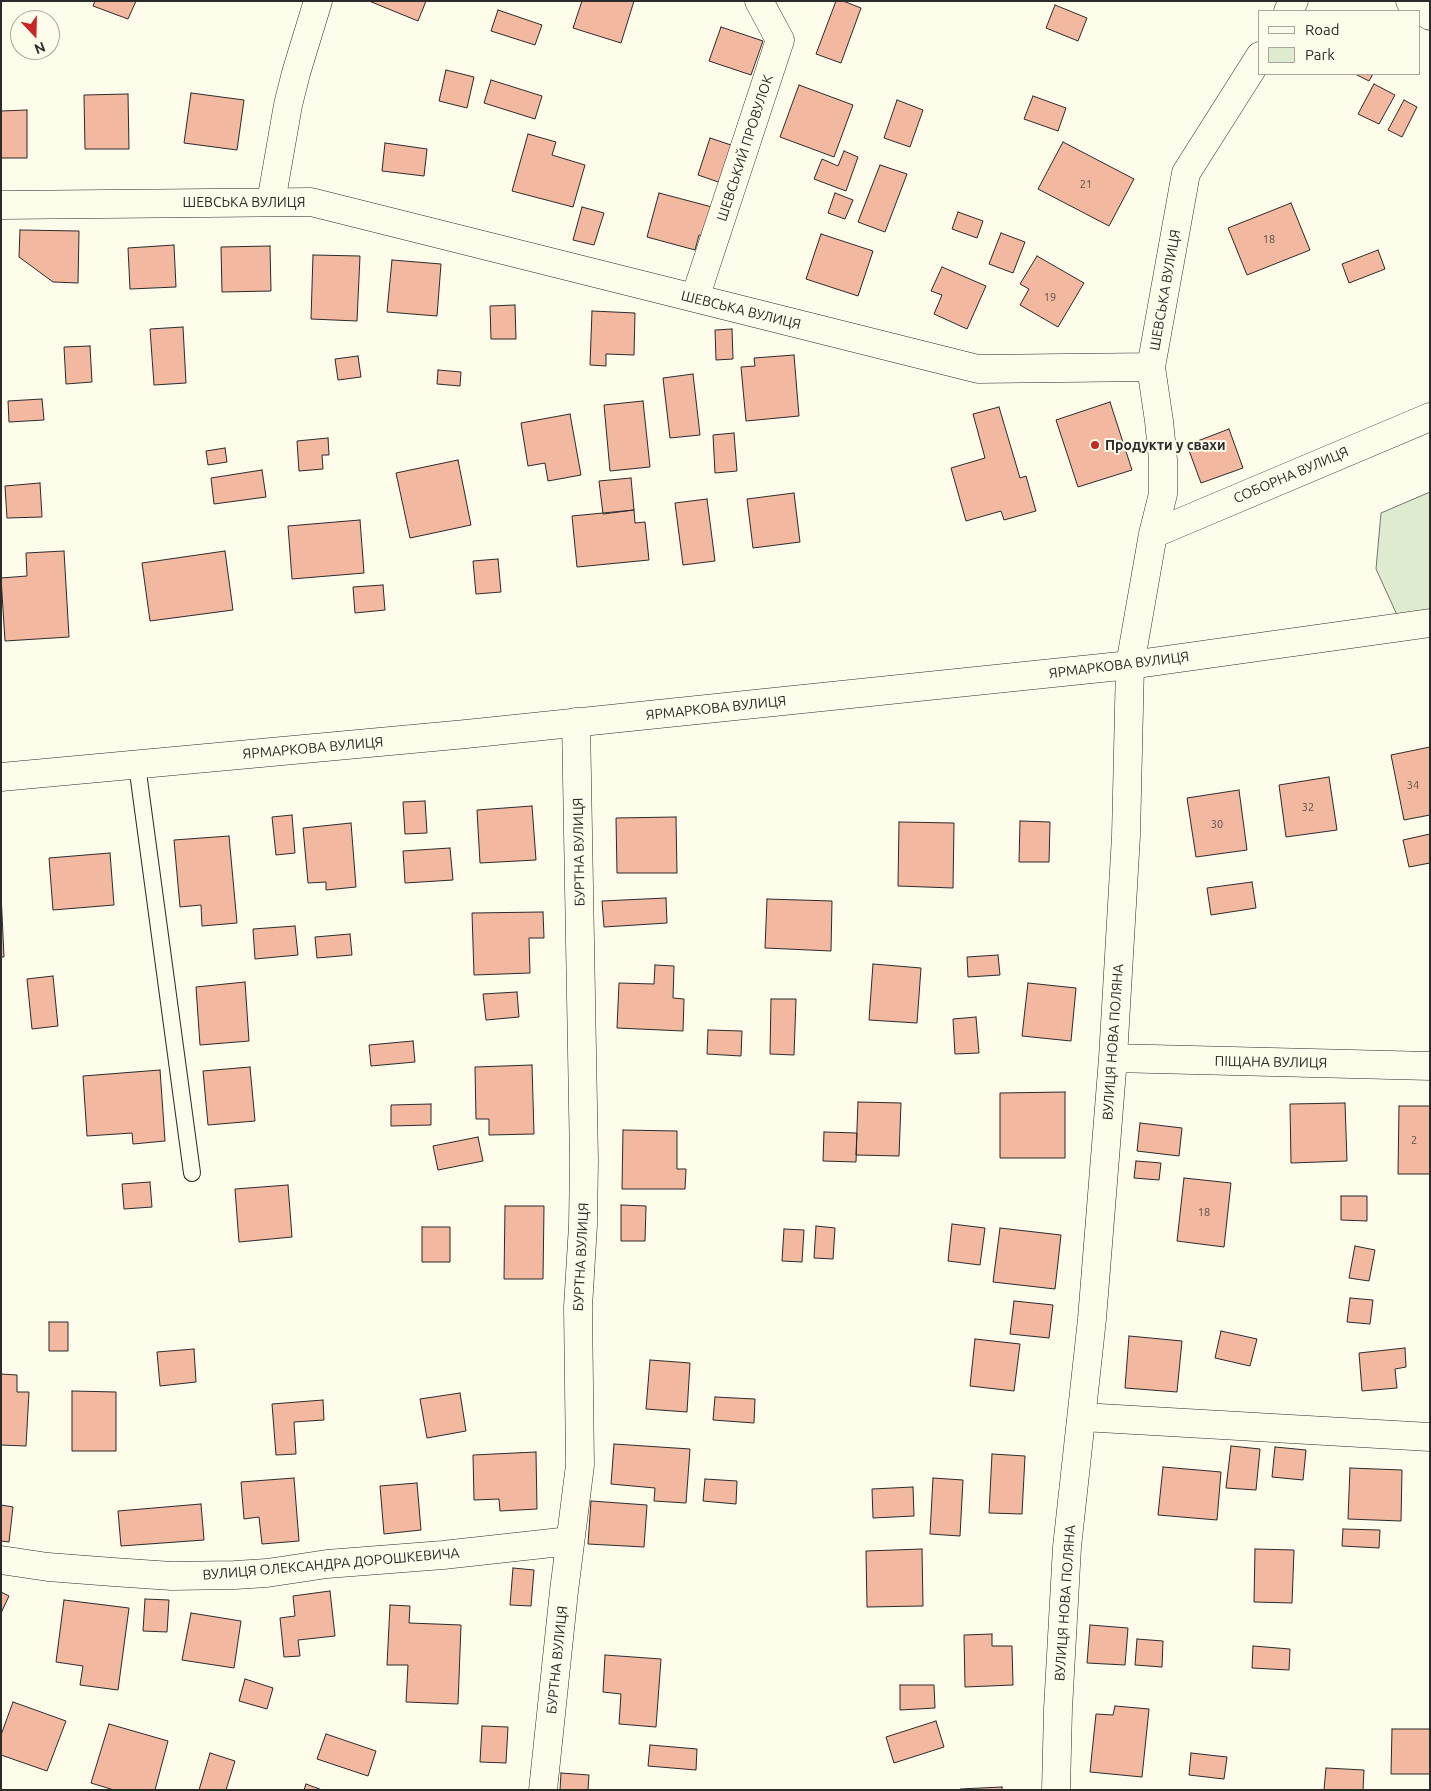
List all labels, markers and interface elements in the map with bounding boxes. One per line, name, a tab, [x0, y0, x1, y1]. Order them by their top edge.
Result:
north arrow	[10, 10, 60, 60]
legend	[1258, 10, 1421, 75]
text: Road	[1305, 21, 1340, 38]
text: N	[32, 39, 48, 57]
text: Park	[1305, 46, 1335, 63]
street label: ШЕВСЬКИЙ ПРОВУЛОК	[713, 73, 777, 223]
house number: 21	[1080, 177, 1092, 191]
street label: ШЕВСЬКА ВУЛИЦЯ	[183, 194, 305, 210]
street label: ШЕВСЬКА ВУЛИЦЯ	[1146, 228, 1184, 352]
house number: 18	[1263, 232, 1275, 246]
street label: ШЕВСЬКА ВУЛИЦЯ	[679, 287, 803, 333]
house number: 19	[1044, 290, 1056, 304]
place label: Продукти у свахи	[1105, 437, 1226, 453]
marker: Продукти у свахи	[1089, 439, 1101, 451]
street label: СОБОРНА ВУЛИЦЯ	[1231, 443, 1351, 507]
street label: ЯРМАРКОВА ВУЛИЦЯ	[1048, 648, 1190, 682]
street label: ЯРМАРКОВА ВУЛИЦЯ	[645, 692, 787, 724]
street label: ЯРМАРКОВА ВУЛИЦЯ	[242, 733, 384, 763]
house number: 34	[1407, 778, 1419, 792]
street label: БУРТНА ВУЛИЦЯ	[570, 797, 588, 907]
house number: 32	[1302, 800, 1314, 814]
house number: 30	[1211, 817, 1223, 831]
street label: ВУЛИЦЯ НОВА ПОЛЯНА	[1099, 963, 1127, 1121]
street label: ПІЩАНА ВУЛИЦЯ	[1215, 1053, 1327, 1071]
house number: 2	[1411, 1133, 1417, 1147]
street label: БУРТНА ВУЛИЦЯ	[570, 1202, 592, 1312]
house number: 18	[1198, 1205, 1210, 1219]
street label: ВУЛИЦЯ НОВА ПОЛЯНА	[1051, 1524, 1079, 1682]
street label: ВУЛИЦЯ ОЛЕКСАНДРА ДОРОШКЕВИЧА	[202, 1544, 460, 1584]
street label: БУРТНА ВУЛИЦЯ	[543, 1605, 571, 1715]

